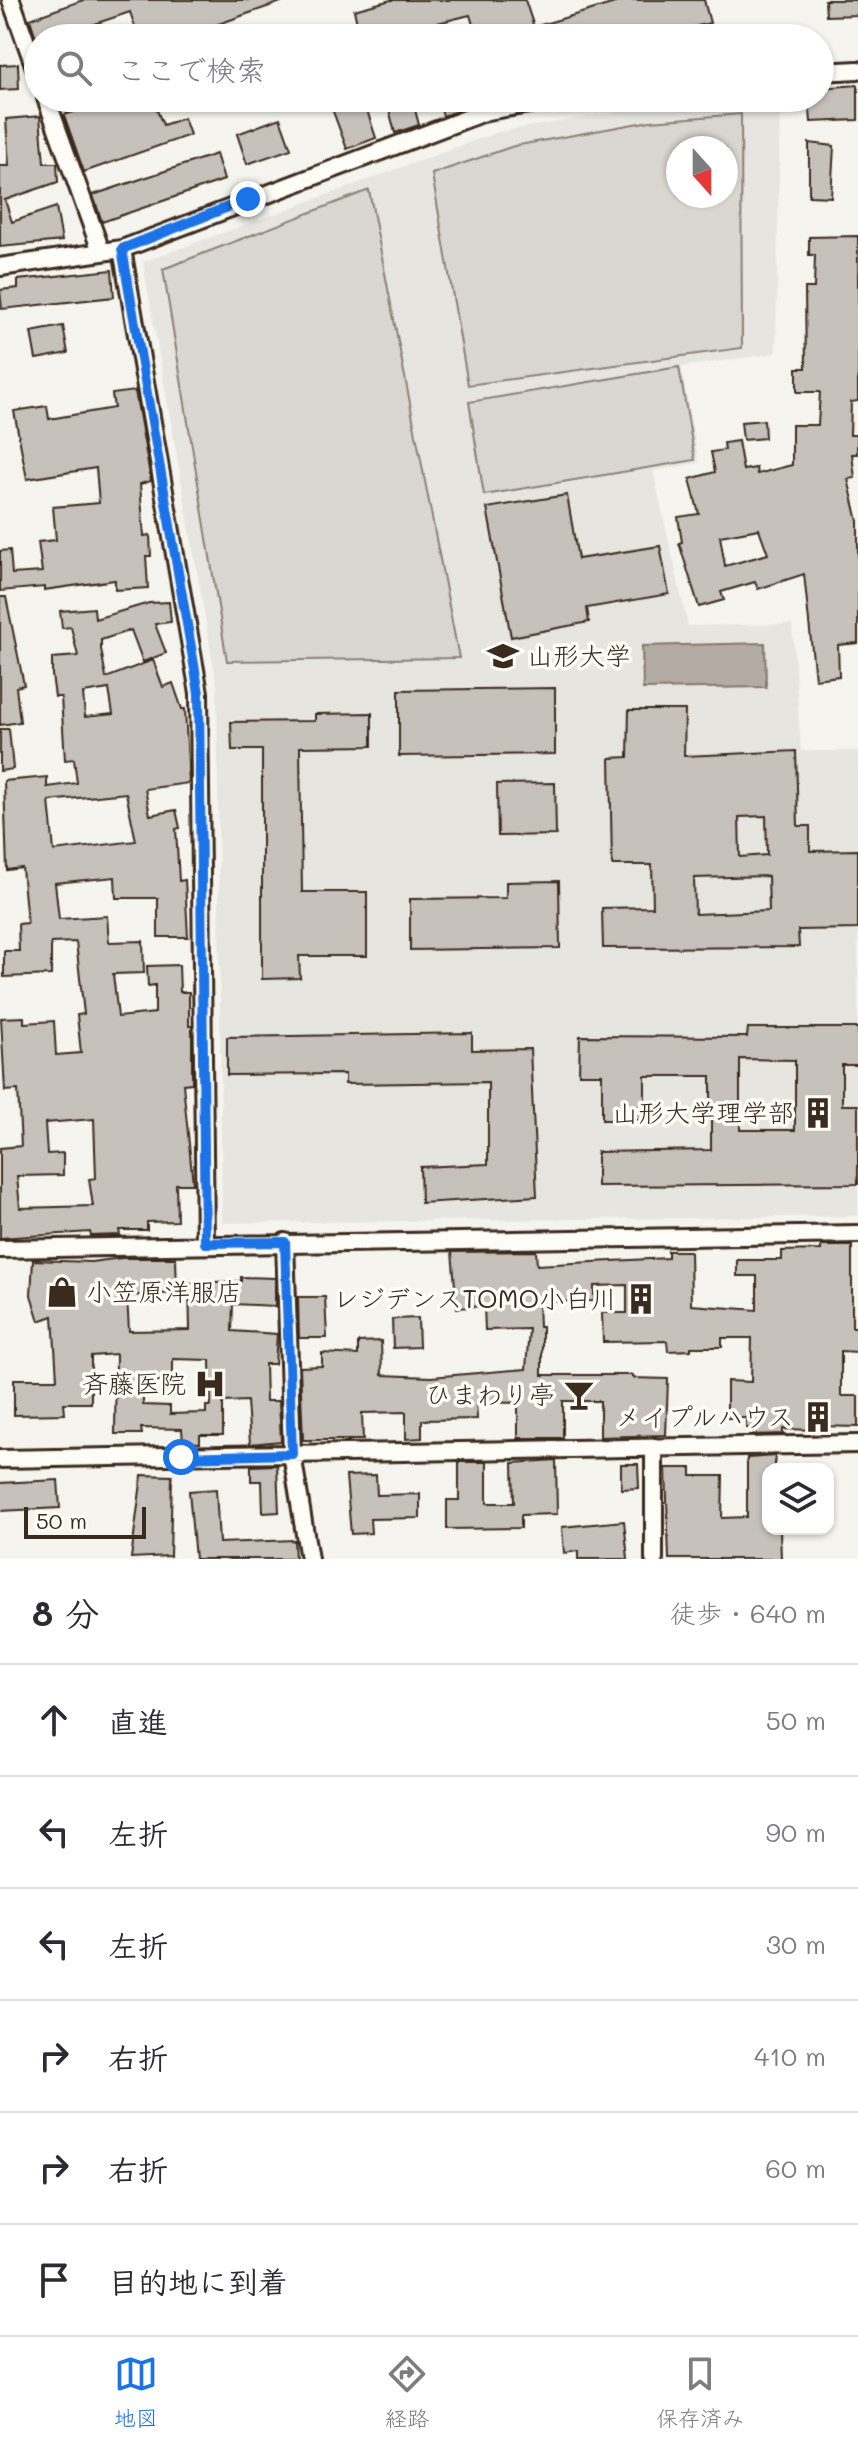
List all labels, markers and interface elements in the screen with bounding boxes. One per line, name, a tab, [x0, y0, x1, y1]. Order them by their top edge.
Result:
search box	[24, 24, 834, 112]
icon: search	[52, 46, 96, 90]
text: ここで検索	[116, 49, 266, 89]
north arrow	[666, 136, 738, 208]
route end	[230, 181, 266, 217]
place label: 山形大学	[527, 638, 631, 672]
school or university icon: 山形大学	[486, 639, 520, 673]
place label: 山形大学理学部	[612, 1095, 794, 1129]
building icon: 山形大学理学部	[801, 1096, 835, 1130]
place label: 小笠原洋服店	[86, 1274, 242, 1308]
shop icon: 小笠原洋服店	[45, 1275, 79, 1309]
place label: レジデンスTOMO小白川	[333, 1281, 617, 1315]
building icon: レジデンスTOMO小白川	[624, 1282, 658, 1316]
place label: 斉藤医院	[82, 1366, 186, 1400]
hospital icon: 斉藤医院	[193, 1367, 227, 1401]
place label: ひまわり亭	[425, 1377, 555, 1411]
bar icon: ひまわり亭	[562, 1378, 596, 1412]
place label: メイプルハウス	[615, 1399, 794, 1433]
building icon: メイプルハウス	[801, 1400, 835, 1434]
route start	[163, 1439, 199, 1475]
map controls	[762, 1463, 834, 1535]
button: layers	[762, 1463, 834, 1535]
scale bar	[24, 1503, 146, 1539]
text: 50 m	[36, 1506, 87, 1535]
text: 8 分	[32, 1590, 99, 1635]
text: 徒歩 · 640 m	[670, 1596, 826, 1630]
icon: ahead	[32, 1698, 76, 1742]
text: 直進	[108, 1701, 168, 1741]
text: 50 m	[766, 1703, 826, 1737]
icon: left	[32, 1810, 76, 1854]
text: 左折	[108, 1813, 168, 1853]
text: 90 m	[766, 1815, 826, 1849]
icon: left	[32, 1922, 76, 1966]
text: 左折	[108, 1925, 168, 1965]
text: 30 m	[766, 1927, 826, 1961]
icon: right	[32, 2034, 76, 2078]
text: 右折	[108, 2037, 168, 2077]
text: 410 m	[754, 2039, 826, 2073]
icon: right	[32, 2146, 76, 2190]
text: 右折	[108, 2149, 168, 2189]
text: 60 m	[765, 2151, 826, 2185]
icon: arrive	[32, 2258, 76, 2302]
text: 目的地に到着	[108, 2261, 288, 2301]
tab: 地図	[114, 2352, 158, 2432]
tab: 経路	[385, 2352, 429, 2432]
tab: 保存済み	[656, 2352, 744, 2432]

